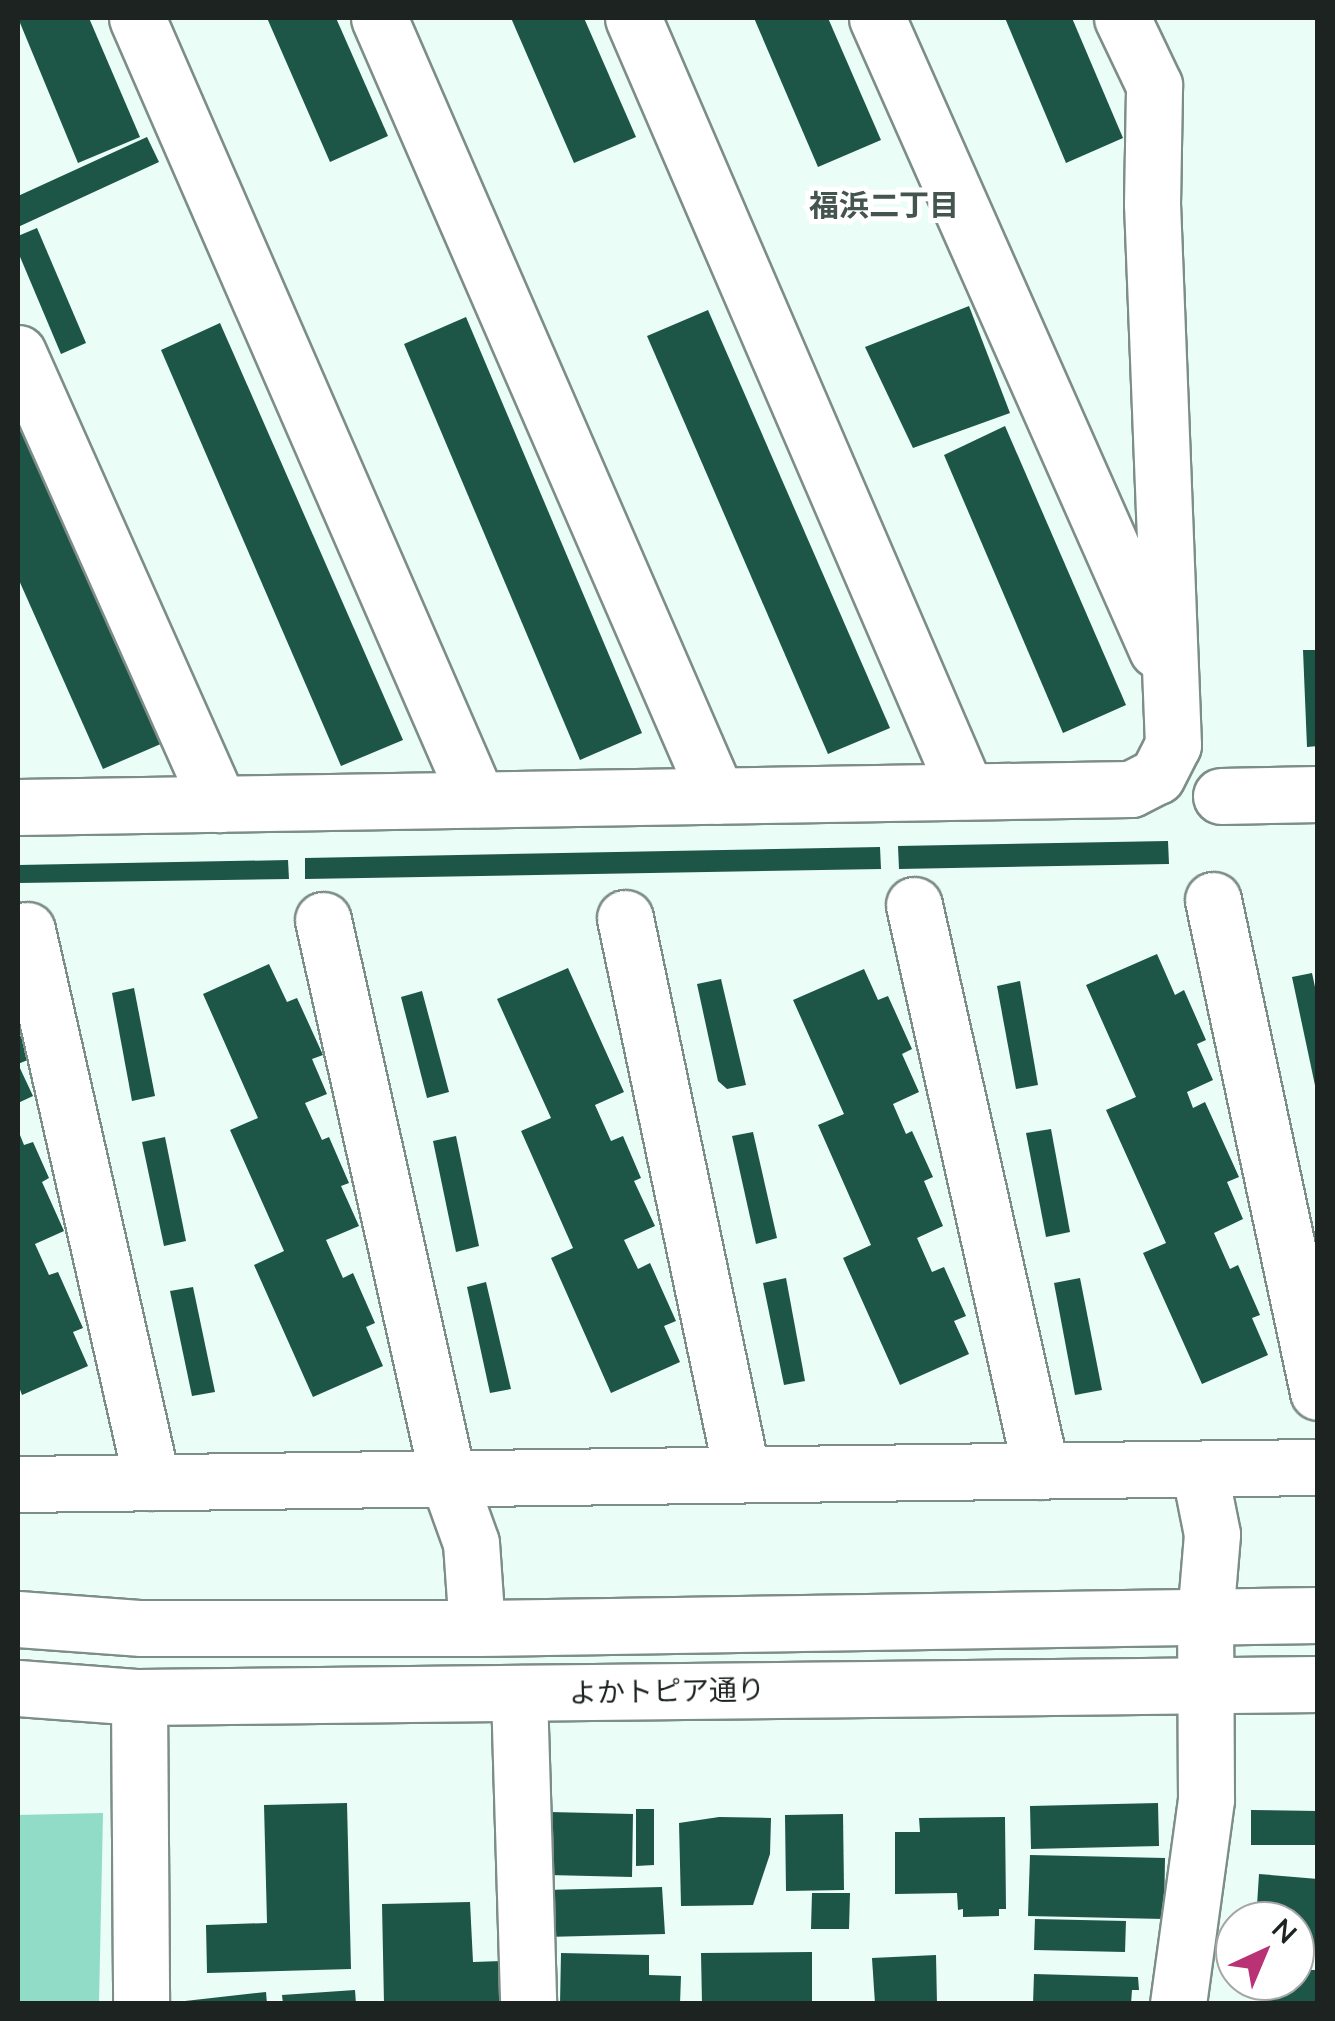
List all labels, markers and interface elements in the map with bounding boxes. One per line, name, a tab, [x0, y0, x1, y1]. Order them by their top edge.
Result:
district label: 福浜二丁目	[809, 187, 959, 223]
street label: よかトピア通り	[569, 1672, 765, 1710]
north arrow	[1215, 1901, 1315, 2001]
text: N	[1265, 1911, 1305, 1950]

